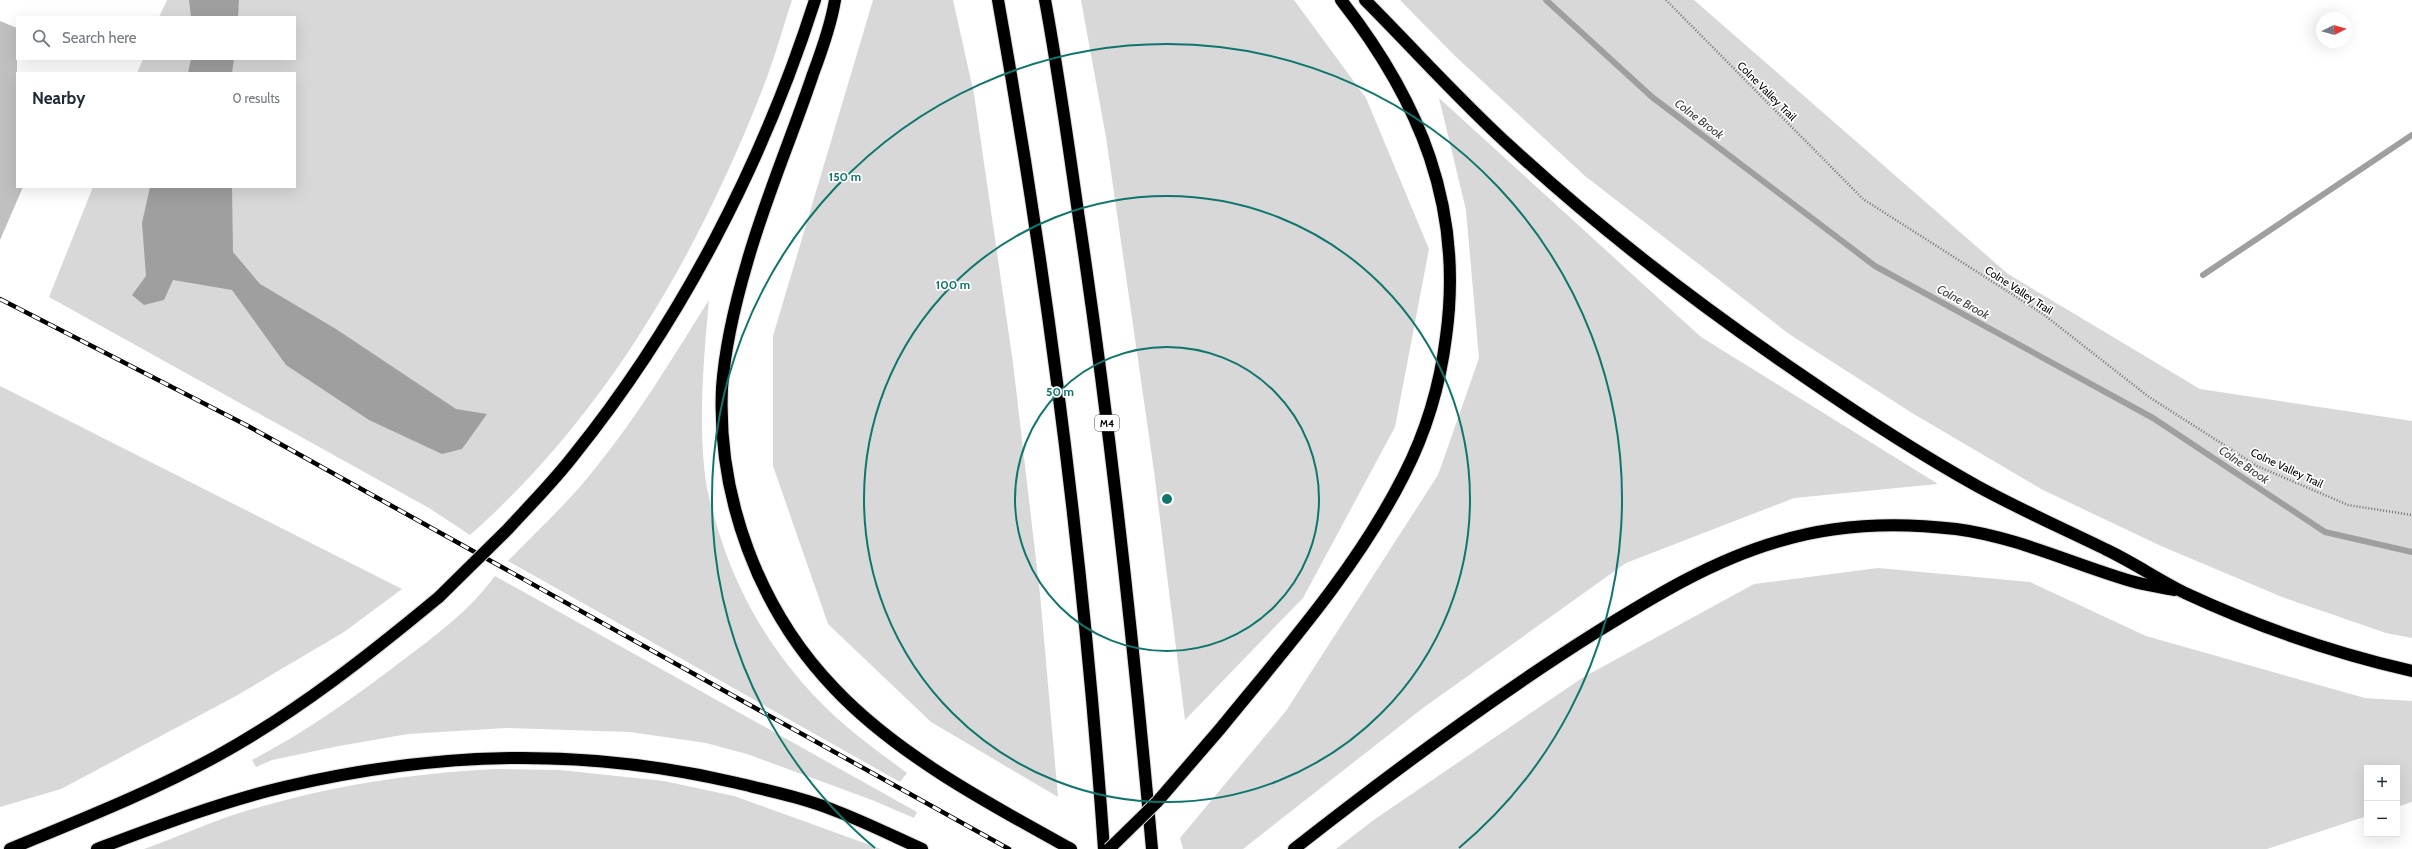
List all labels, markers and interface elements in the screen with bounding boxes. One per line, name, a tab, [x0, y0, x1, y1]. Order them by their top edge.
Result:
north arrow	[2316, 12, 2352, 48]
search box	[16, 16, 296, 60]
icon: search	[30, 27, 52, 49]
text: Search here	[62, 29, 137, 47]
street label: Colne Valley Trail	[1734, 58, 1800, 124]
text: Nearby	[32, 88, 85, 108]
text: 0 results	[232, 90, 280, 106]
water label: Colne Brook	[1672, 95, 1727, 142]
text: 150 m	[829, 169, 861, 184]
street label: Colne Valley Trail	[1982, 263, 2056, 317]
text: 100 m	[936, 277, 970, 292]
water label: Colne Brook	[1934, 281, 1993, 322]
text: 50 m	[1046, 384, 1074, 399]
road number: M4	[1095, 415, 1119, 431]
water label: Colne Brook	[2216, 442, 2273, 487]
street label: Colne Valley Trail	[2249, 445, 2326, 491]
centre of rings	[1160, 492, 1174, 506]
map controls	[2364, 765, 2400, 837]
button: +	[2364, 765, 2400, 801]
button: −	[2364, 801, 2400, 837]

